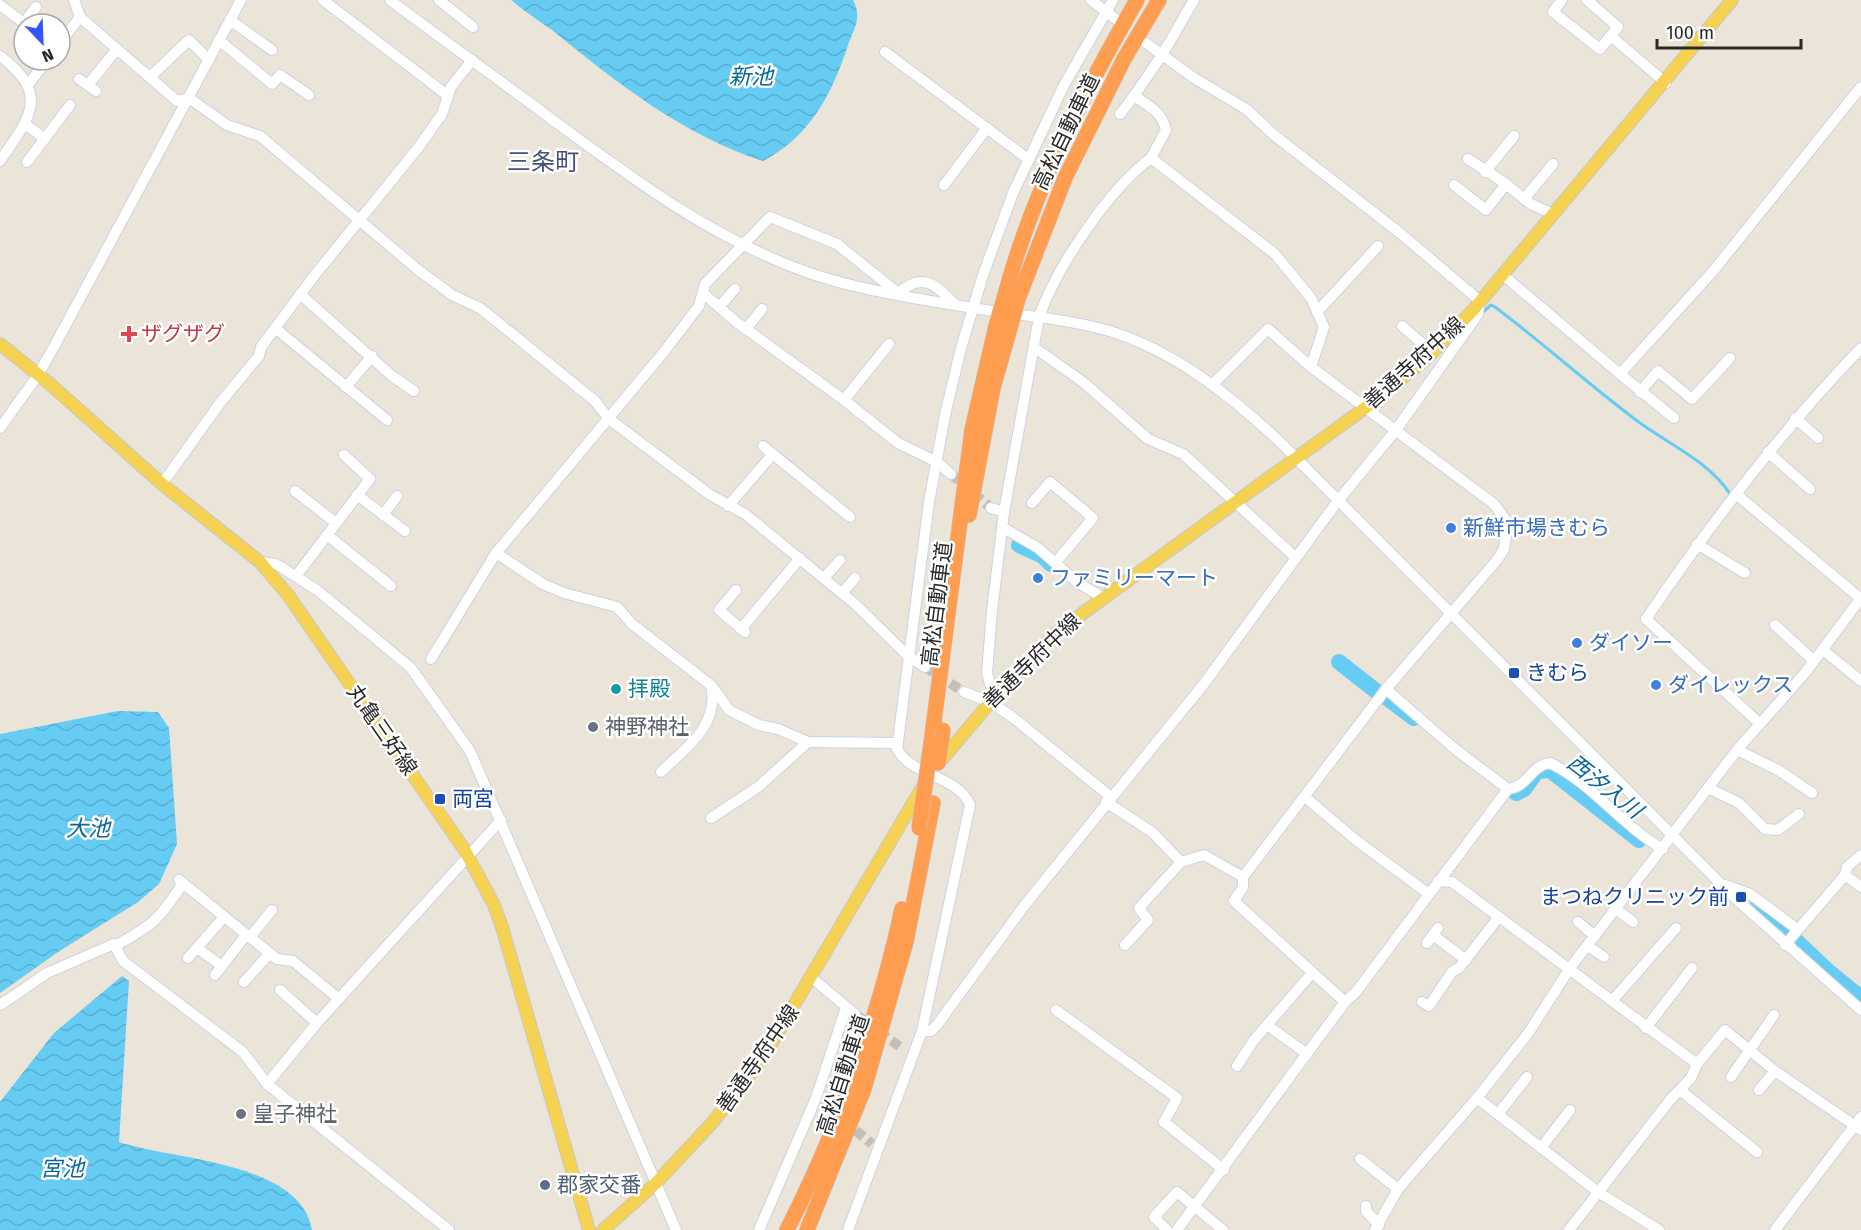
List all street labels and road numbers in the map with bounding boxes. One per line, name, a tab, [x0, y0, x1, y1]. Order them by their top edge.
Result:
street label: 高松自動車道	[1027, 70, 1105, 194]
street label: 善通寺府中線	[1358, 311, 1470, 415]
street label: 高松自動車道	[916, 540, 958, 668]
street label: 善通寺府中線	[978, 608, 1086, 714]
street label: 丸亀三好線	[341, 680, 423, 780]
street label: 善通寺府中線	[711, 1000, 805, 1118]
street label: 高松自動車道	[811, 1011, 875, 1139]

